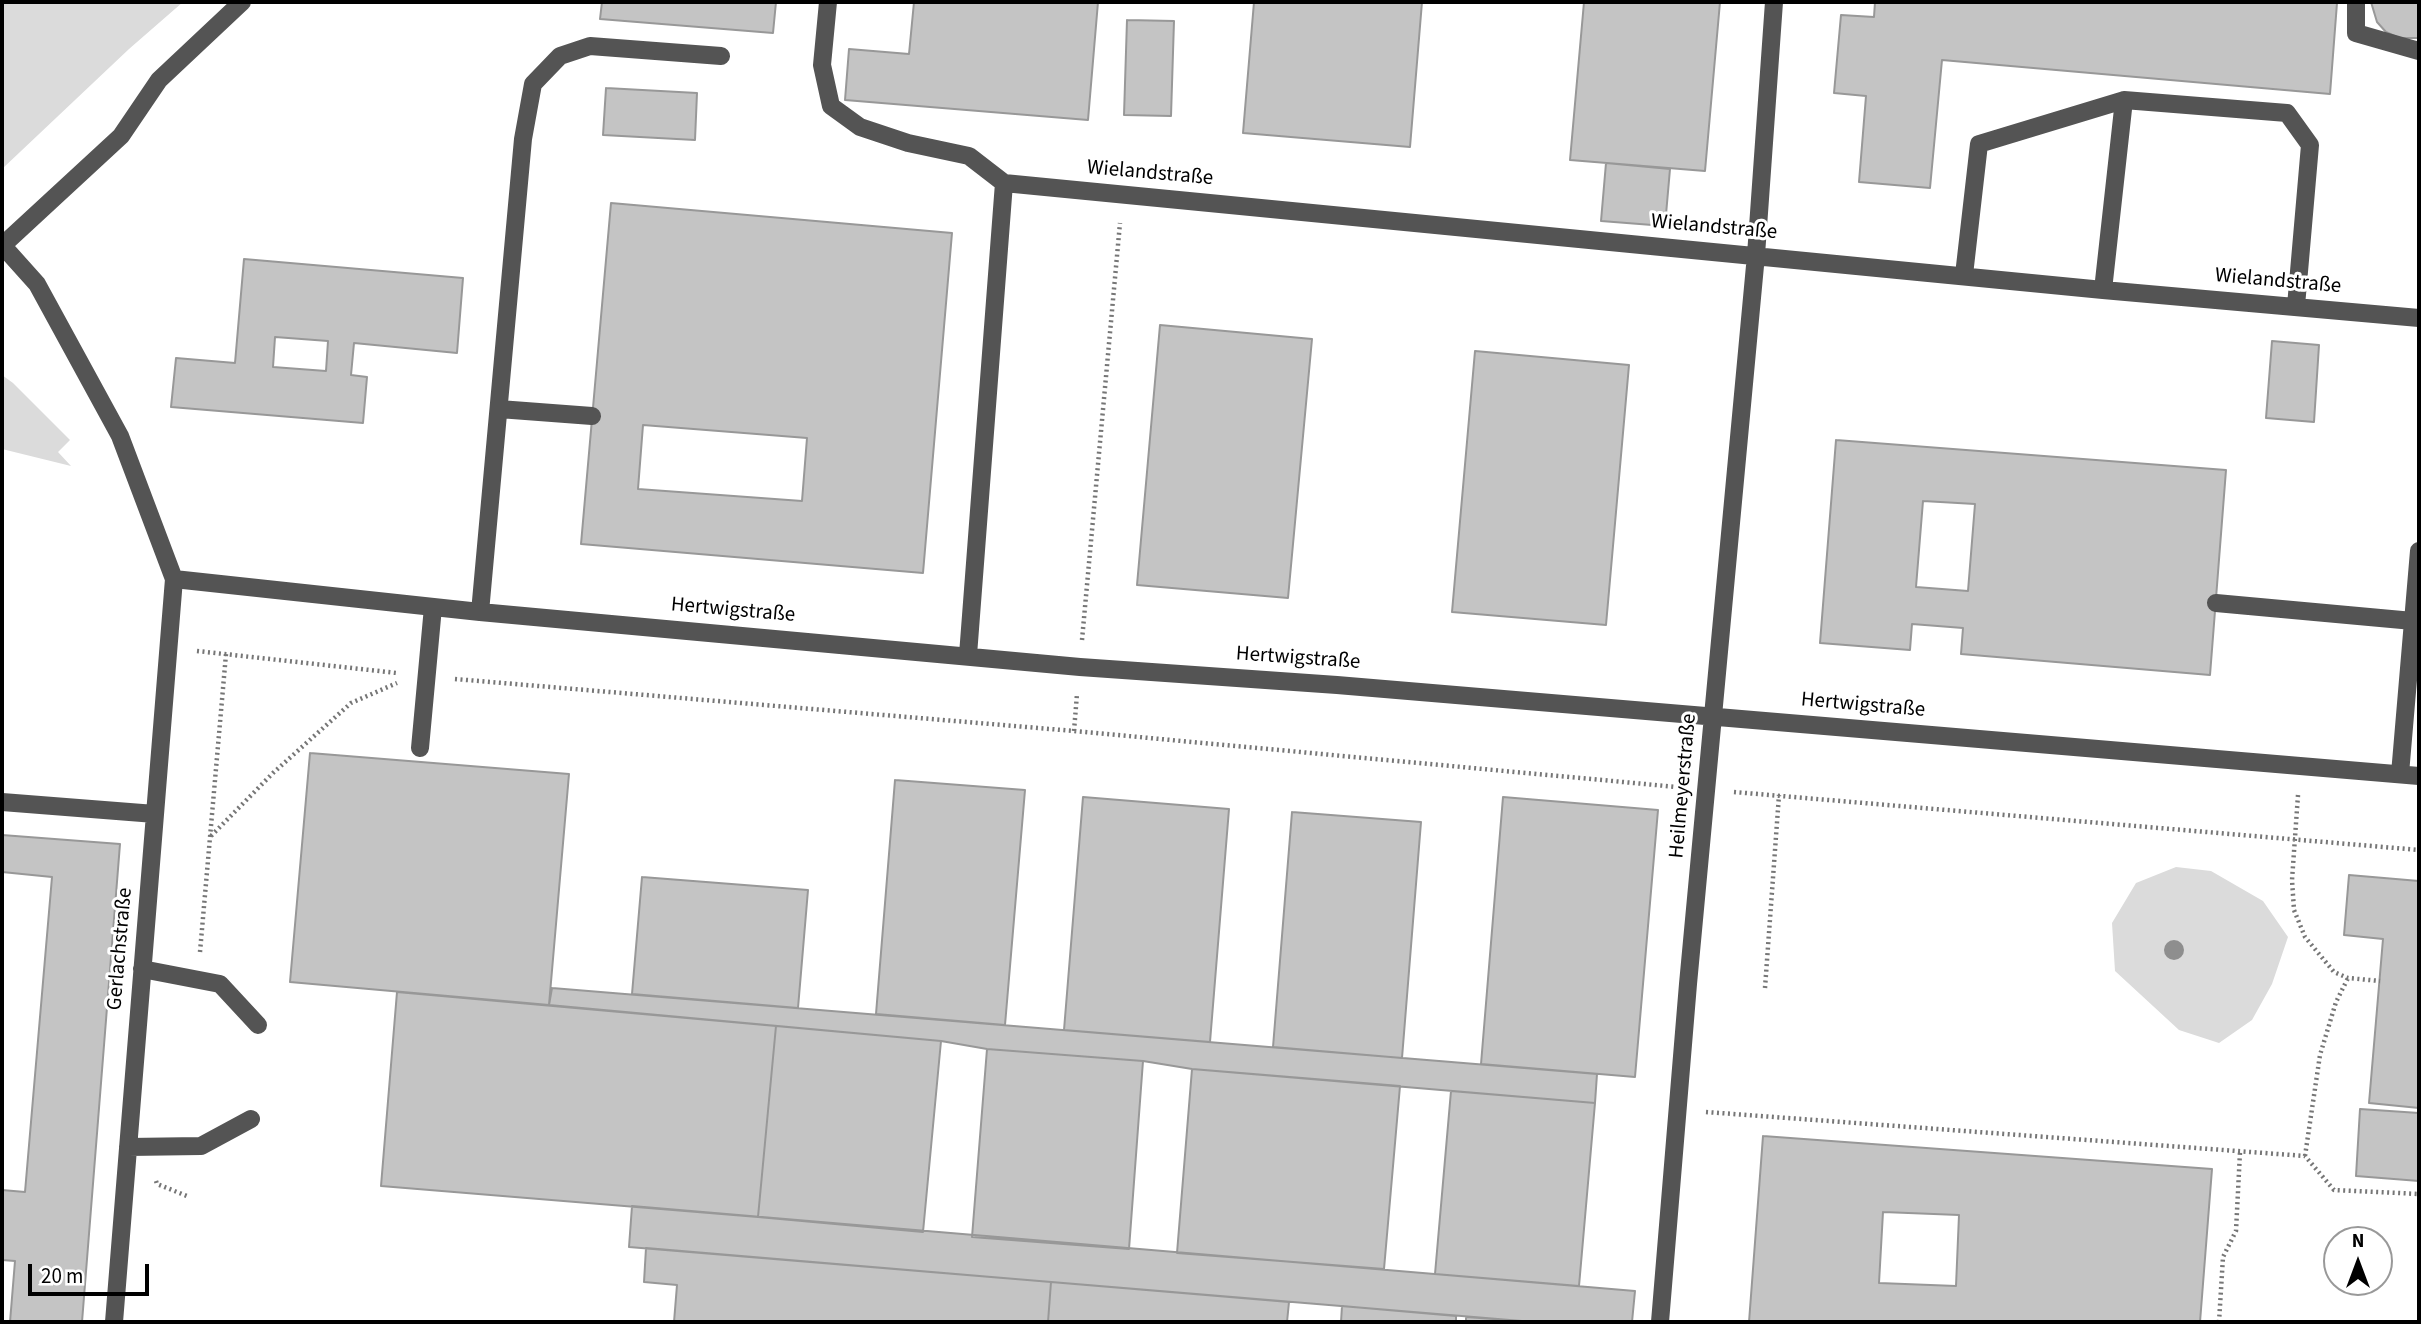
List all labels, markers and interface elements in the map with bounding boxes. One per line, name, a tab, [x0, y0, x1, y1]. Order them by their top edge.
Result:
street label: Wielandstraße	[1086, 156, 1214, 192]
street label: Wielandstraße	[1650, 210, 1778, 246]
street label: Wielandstraße	[2214, 264, 2342, 300]
street label: Hertwigstraße	[670, 593, 796, 629]
street label: Hertwigstraße	[1235, 642, 1361, 676]
street label: Hertwigstraße	[1800, 688, 1926, 724]
street label: Heilmeyerstraße	[1665, 713, 1703, 859]
street label: Gerlachstraße	[103, 887, 139, 1011]
north arrow	[2323, 1226, 2393, 1296]
text: N	[2352, 1228, 2364, 1255]
scale bar	[32, 1250, 152, 1294]
text: 20 m	[41, 1261, 83, 1291]

